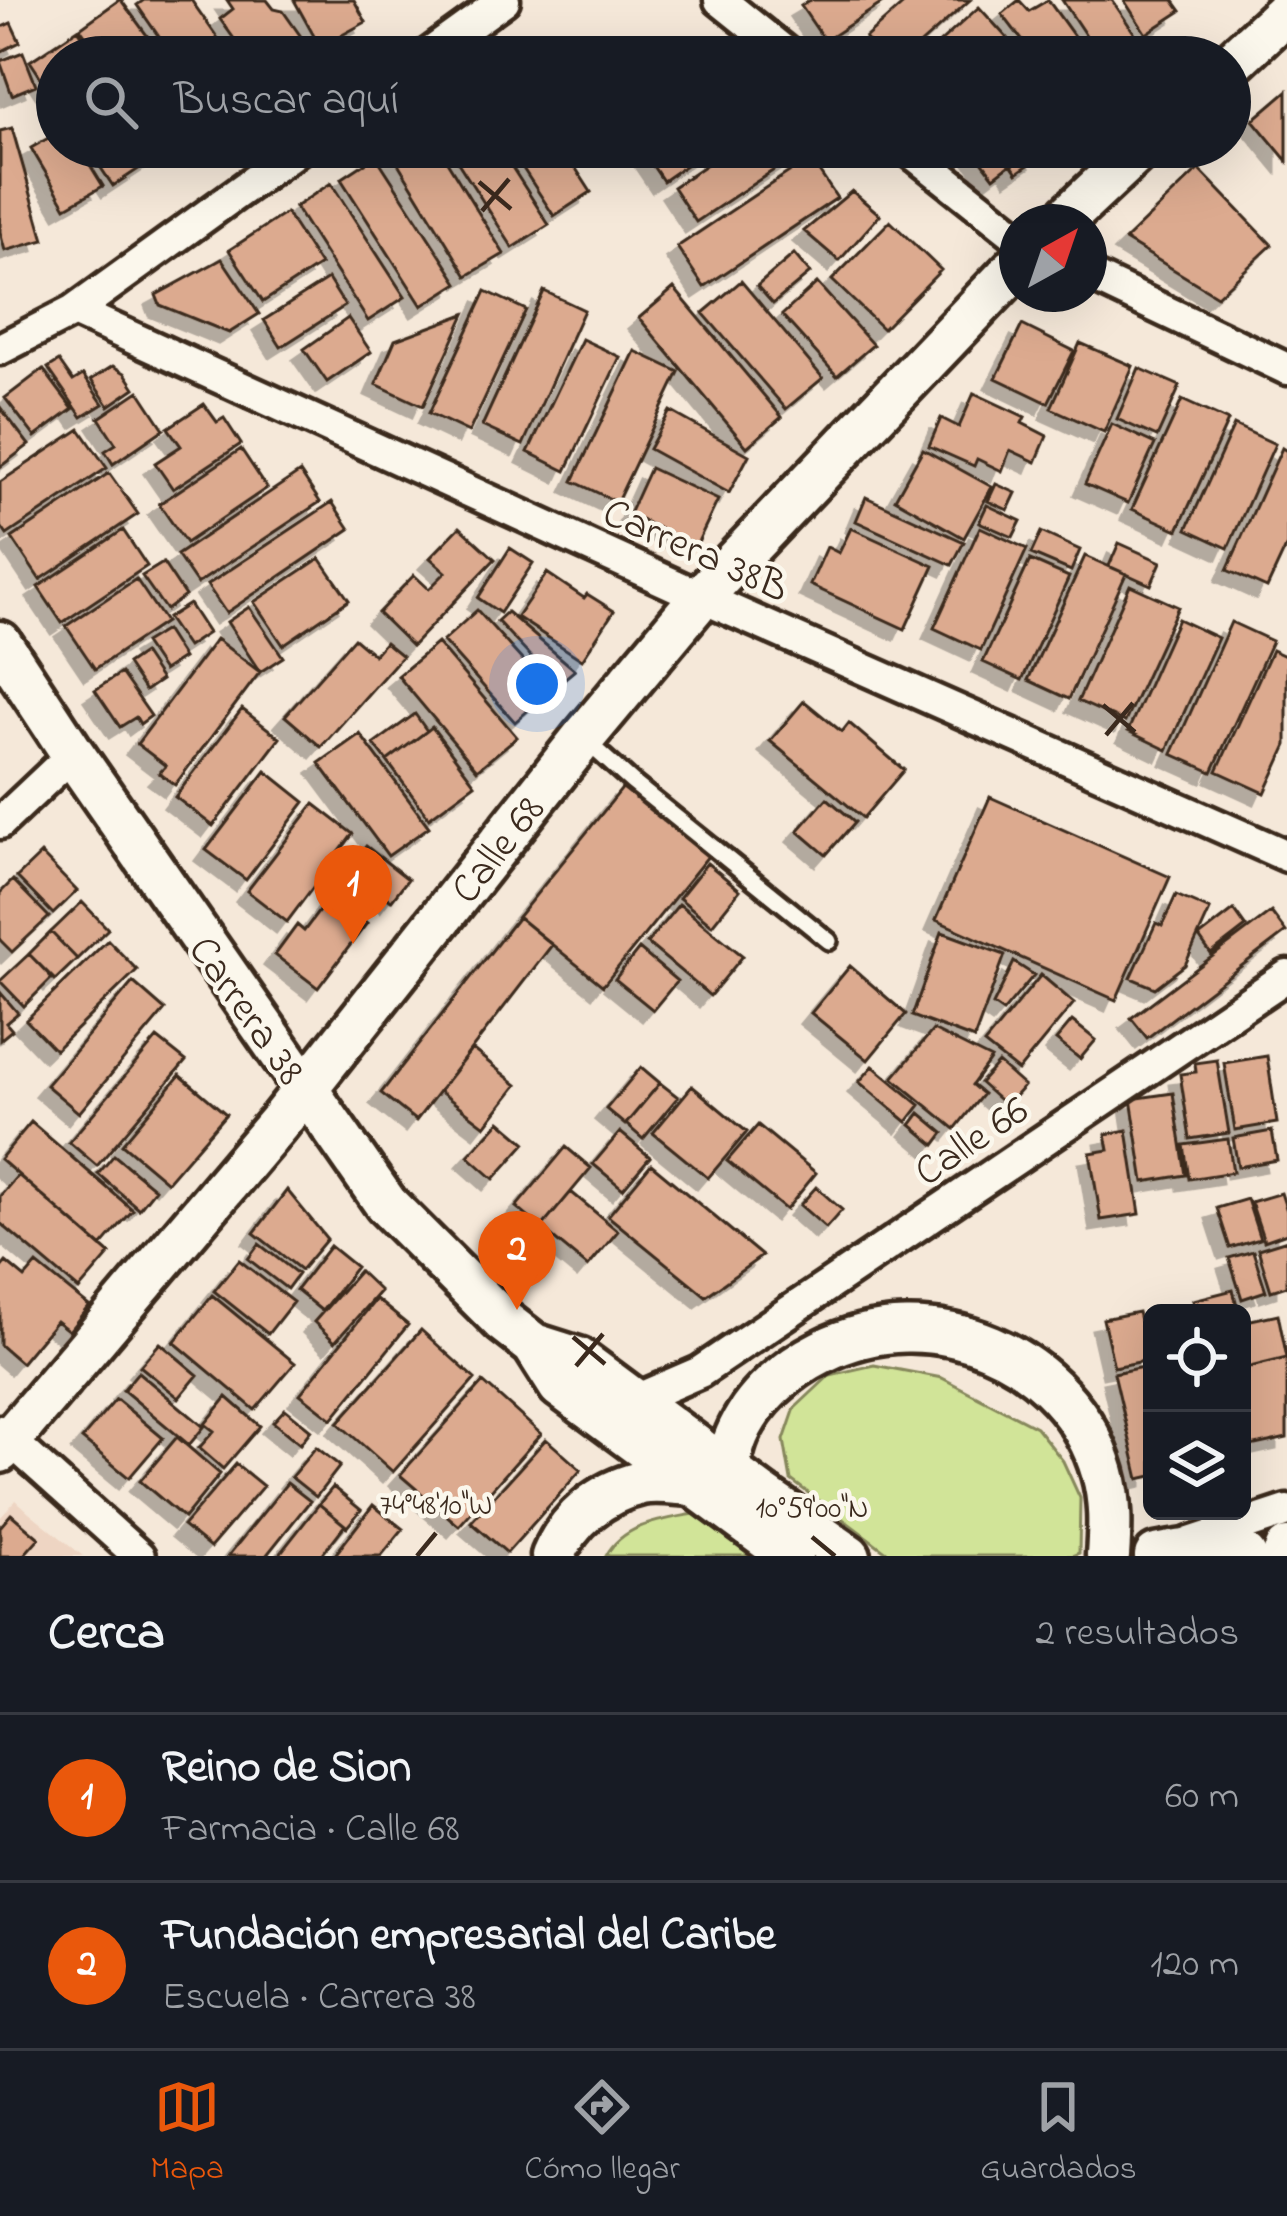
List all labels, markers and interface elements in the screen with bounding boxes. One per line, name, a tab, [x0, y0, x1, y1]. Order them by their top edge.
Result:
search box	[36, 36, 1251, 168]
icon: search	[78, 69, 144, 135]
text: Buscar aquí	[174, 69, 399, 135]
north arrow	[999, 204, 1107, 312]
street label: Carrera 38B	[592, 484, 798, 620]
your location	[507, 654, 567, 714]
street label: Calle 68	[438, 783, 562, 918]
pin: 1	[314, 845, 392, 944]
street label: Carrera 38	[172, 925, 319, 1099]
street label: Calle 66	[903, 1082, 1042, 1203]
pin: 2	[478, 1211, 556, 1310]
map controls	[1143, 1304, 1251, 1520]
button: locate	[1143, 1304, 1251, 1412]
button: layers	[1143, 1412, 1251, 1520]
text: 74°48'10"W	[380, 1485, 492, 1529]
text: 10°59'00"N	[755, 1488, 869, 1532]
text: Cerca	[48, 1597, 165, 1672]
text: 2 resultados	[1035, 1606, 1239, 1663]
text: Reino de Sion	[162, 1736, 411, 1802]
text: 1	[81, 1769, 93, 1826]
text: 60 m	[1165, 1769, 1239, 1826]
text: Farmacia · Calle 68	[162, 1802, 460, 1859]
text: Fundación empresarial del Caribe	[162, 1904, 776, 1970]
text: 2	[77, 1937, 97, 1994]
text: 120 m	[1150, 1937, 1239, 1994]
text: Escuela · Carrera 38	[162, 1970, 476, 2027]
tab: Mapa	[150, 2074, 224, 2194]
tab: Cómo llegar	[525, 2074, 680, 2194]
tab: Guardados	[980, 2074, 1137, 2194]

